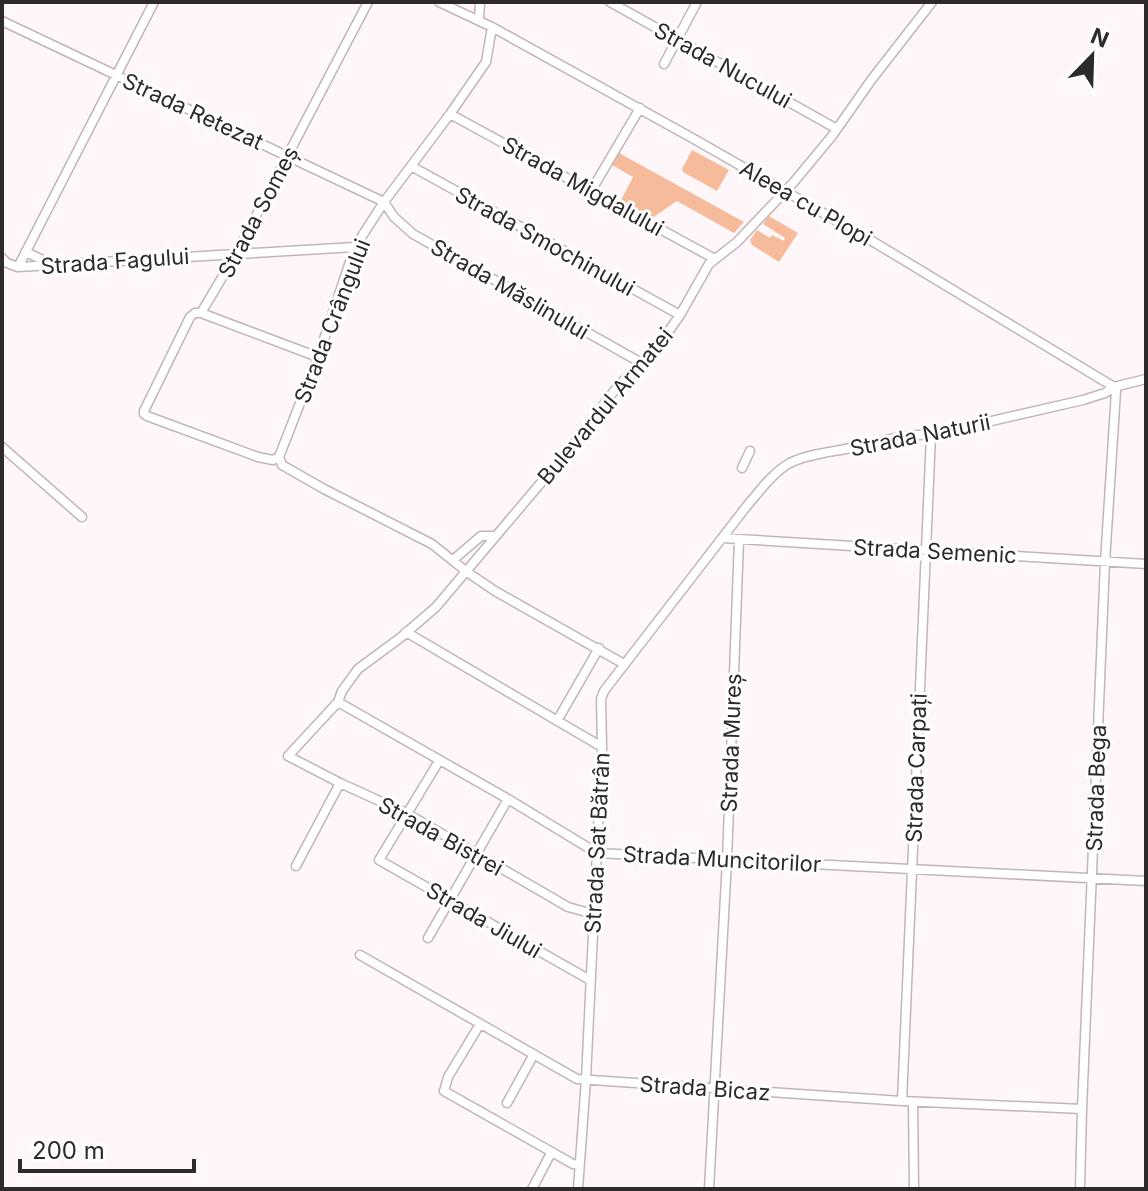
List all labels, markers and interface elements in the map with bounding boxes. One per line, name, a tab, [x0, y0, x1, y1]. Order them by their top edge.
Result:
north arrow	[1052, 16, 1132, 96]
street label: Strada Nucului	[650, 17, 796, 113]
text: N	[1087, 22, 1113, 53]
street label: Strada Retezat	[119, 67, 267, 155]
street label: Strada Migdalului	[498, 131, 668, 241]
street label: Strada Someș	[212, 142, 304, 283]
street label: Aleea cu Plopi	[735, 155, 877, 251]
street label: Strada Smochinului	[451, 181, 639, 301]
street label: Strada Măslinului	[426, 233, 594, 345]
street label: Strada Crângului	[289, 235, 375, 407]
street label: Strada Fagului	[40, 243, 190, 279]
street label: Bulevardul Armatei	[532, 322, 678, 490]
street label: Strada Naturii	[848, 409, 992, 461]
street label: Strada Semenic	[852, 534, 1018, 568]
street label: Strada Mureș	[716, 673, 747, 813]
street label: Strada Carpați	[900, 693, 933, 843]
street label: Strada Bega	[1081, 724, 1111, 852]
street label: Strada Sat Bătrân	[579, 752, 615, 934]
street label: Strada Bistrei	[374, 791, 508, 881]
street label: Strada Muncitorilor	[622, 841, 822, 877]
street label: Strada Jiului	[422, 877, 546, 963]
street label: Strada Bicaz	[639, 1070, 771, 1106]
scale bar	[20, 1123, 194, 1173]
text: 200 m	[32, 1136, 105, 1165]

